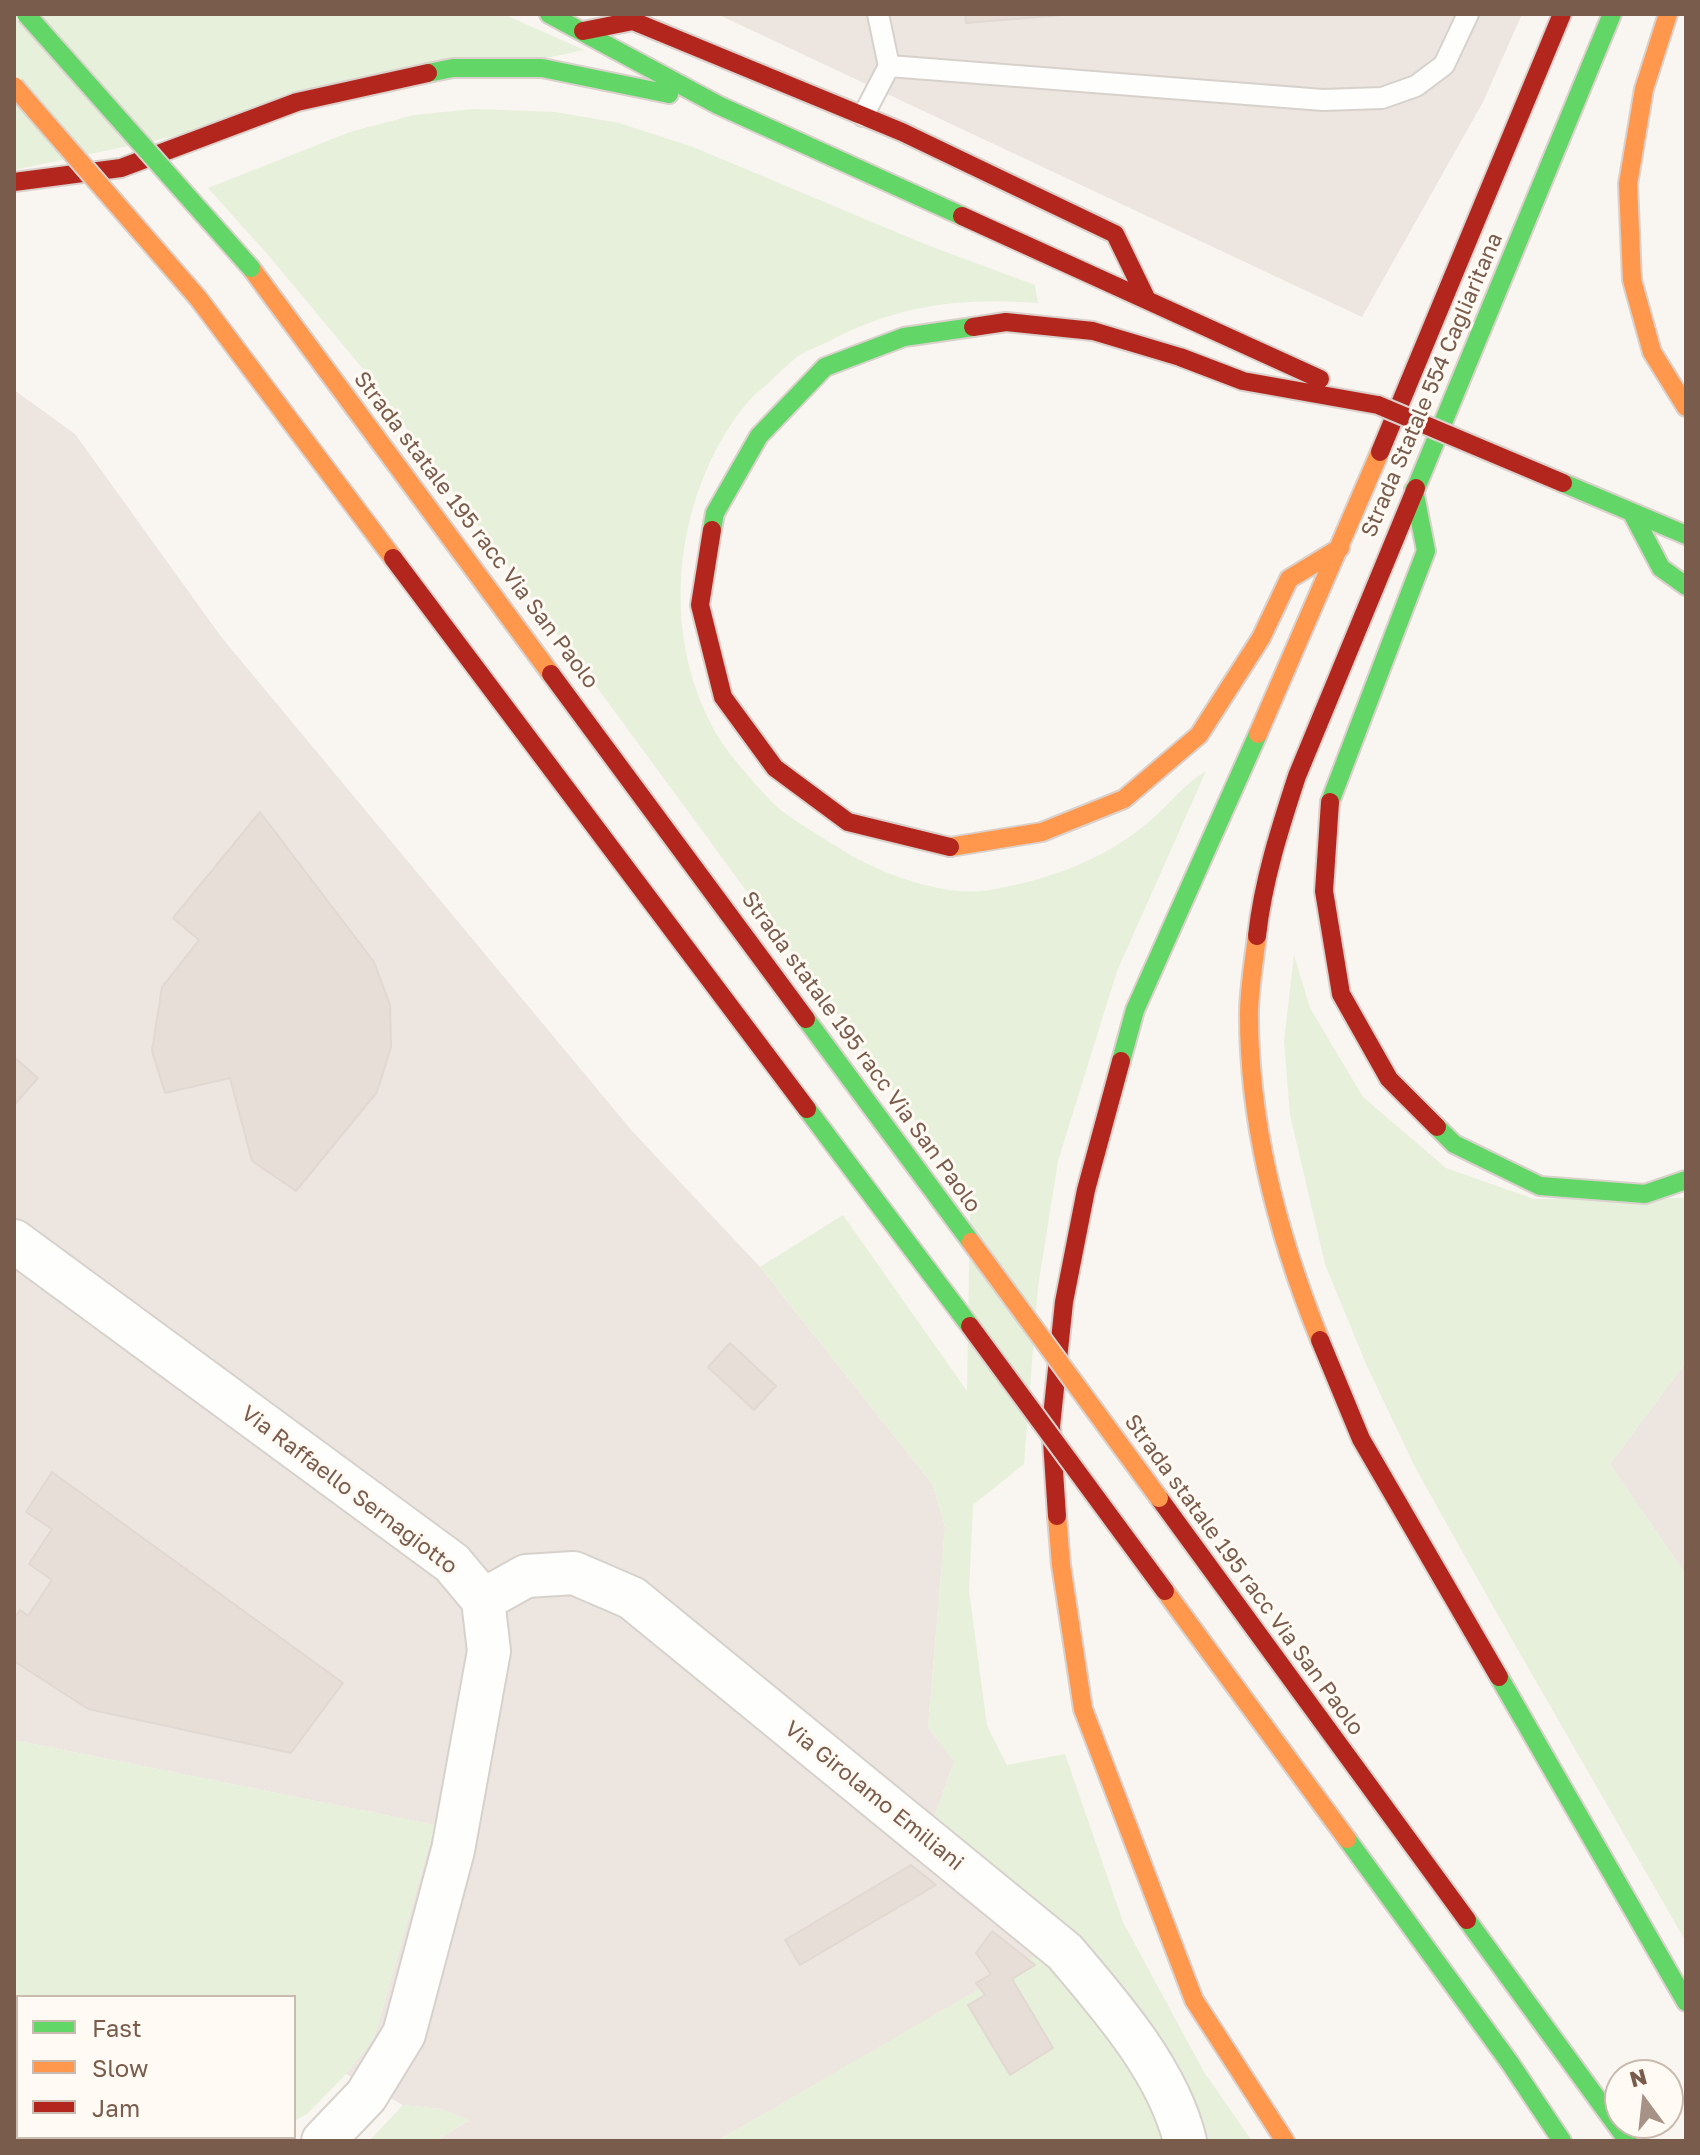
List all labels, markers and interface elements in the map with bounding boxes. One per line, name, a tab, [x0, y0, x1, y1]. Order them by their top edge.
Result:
street label: Strada Statale 554 Cagliaritana	[1356, 229, 1508, 541]
street label: Strada statale 195 racc Via San Paolo	[348, 366, 604, 694]
street label: Strada statale 195 racc Via San Paolo	[736, 886, 986, 1218]
street label: Via Raffaello Sernagiotto	[236, 1400, 462, 1580]
street label: Strada statale 195 racc Via San Paolo	[1119, 1409, 1369, 1741]
street label: Via Girolamo Emiliani	[779, 1716, 969, 1876]
legend	[16, 1995, 296, 2139]
text: Fast	[92, 2013, 142, 2042]
text: Slow	[92, 2053, 148, 2082]
north arrow	[1604, 2059, 1684, 2139]
text: N	[1627, 2062, 1650, 2092]
text: Jam	[92, 2093, 140, 2122]

